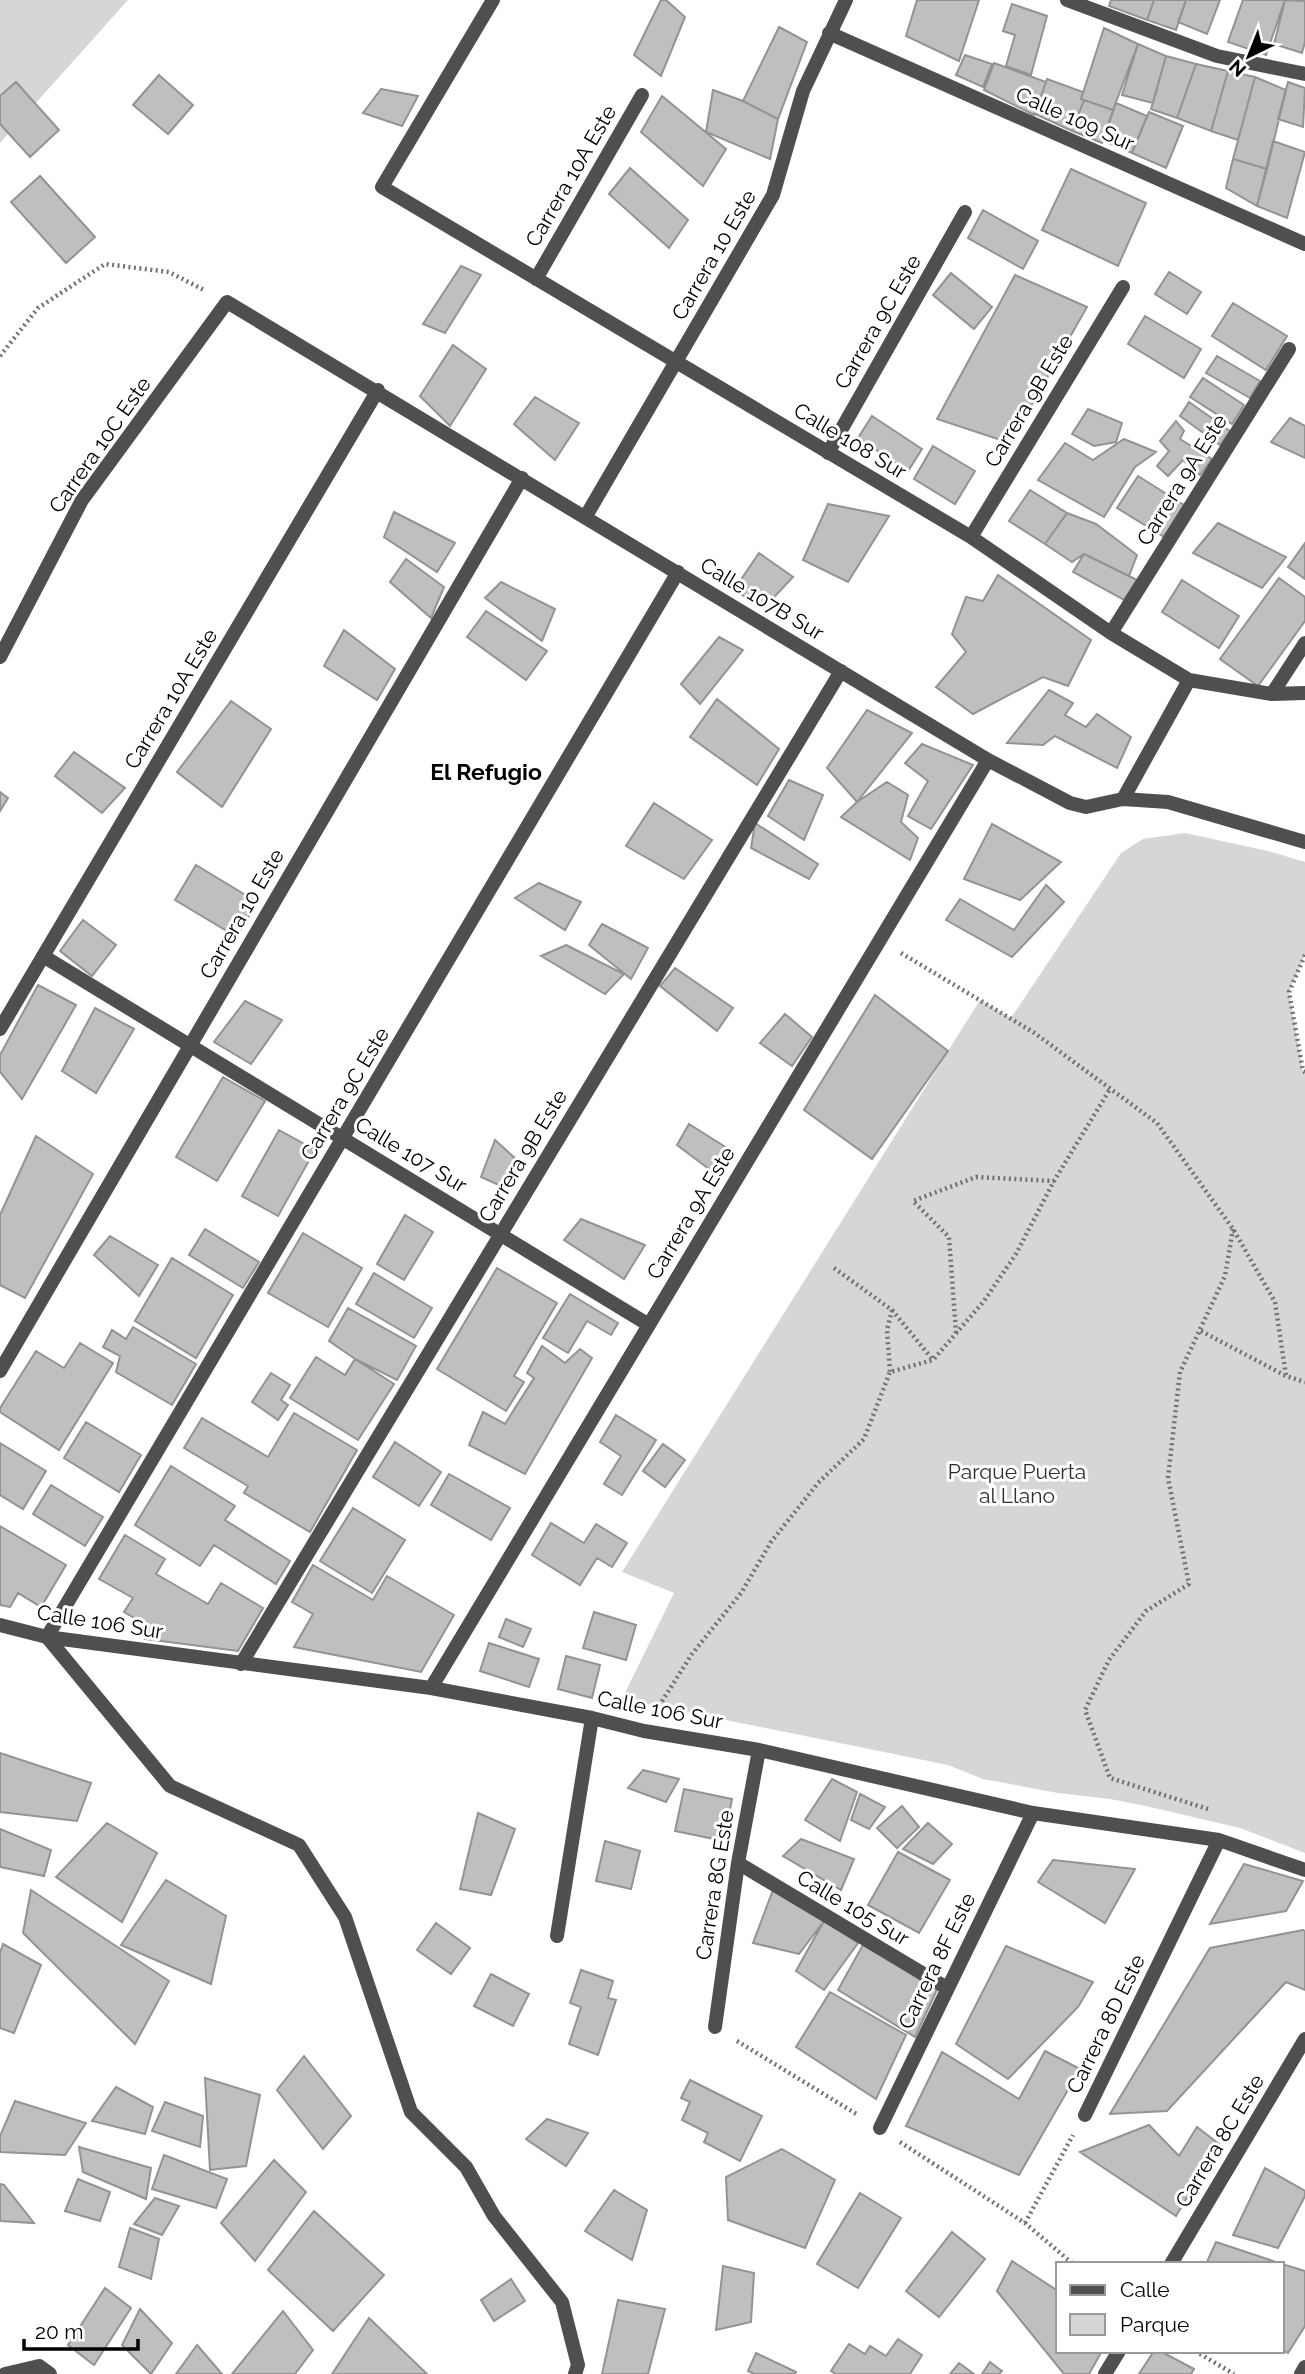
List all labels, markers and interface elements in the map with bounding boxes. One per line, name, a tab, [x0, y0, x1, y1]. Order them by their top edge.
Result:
north arrow	[1214, 21, 1284, 91]
text: N	[1225, 55, 1250, 81]
street label: Calle 109 Sur	[1012, 81, 1139, 156]
street label: Carrera 10A Este	[520, 101, 621, 251]
street label: Carrera 10 Este	[666, 185, 761, 324]
street label: Carrera 9C Este	[829, 250, 926, 393]
street label: Carrera 9B Este	[979, 330, 1078, 472]
street label: Carrera 10C Este	[43, 372, 156, 518]
street label: Calle 108 Sur	[789, 397, 912, 484]
street label: Carrera 9A Este	[1131, 410, 1232, 550]
street label: Calle 107B Sur	[696, 552, 829, 646]
street label: Carrera 10A Este	[119, 624, 222, 773]
district label: El Refugio	[430, 758, 542, 785]
street label: Carrera 10 Este	[194, 844, 289, 983]
street label: Carrera 9C Este	[295, 1023, 394, 1165]
street label: Carrera 9B Este	[473, 1085, 572, 1227]
street label: Calle 107 Sur	[351, 1111, 472, 1198]
street label: Carrera 9A Este	[641, 1142, 740, 1283]
park label: Parque Puerta al Llano	[948, 1459, 1086, 1508]
street label: Calle 106 Sur	[35, 1599, 166, 1644]
street label: Calle 106 Sur	[595, 1685, 726, 1734]
street label: Carrera 8G Este	[690, 1808, 739, 1962]
street label: Calle 105 Sur	[793, 1864, 914, 1951]
street label: Carrera 8F Este	[893, 1889, 980, 2033]
street label: Carrera 8D Este	[1061, 1950, 1150, 2097]
street label: Carrera 8C Este	[1170, 2070, 1269, 2212]
legend	[1056, 2262, 1284, 2353]
text: Calle	[1120, 2277, 1170, 2302]
scale bar	[24, 2308, 138, 2352]
text: Parque	[1120, 2312, 1189, 2337]
text: 20 m	[35, 2319, 83, 2344]

